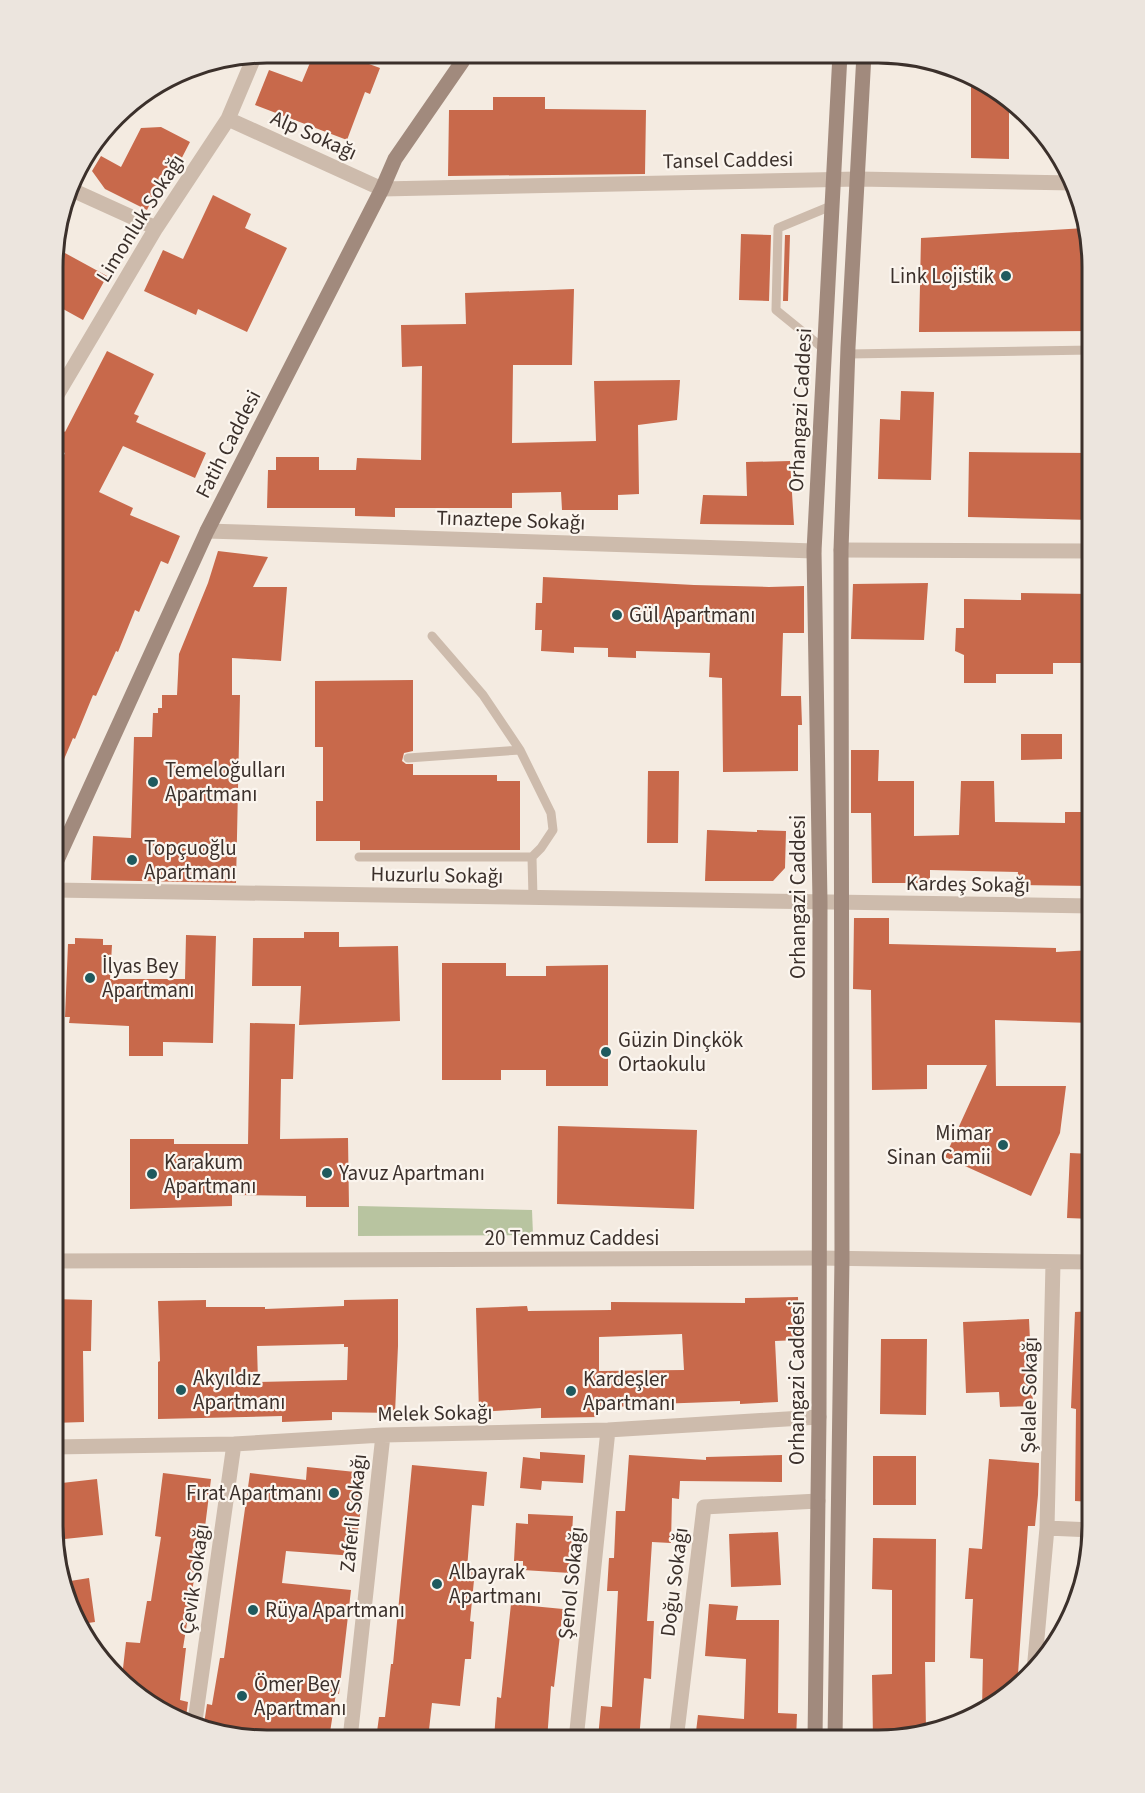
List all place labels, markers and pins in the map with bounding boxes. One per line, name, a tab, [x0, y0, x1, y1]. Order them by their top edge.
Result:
place label: Link Lojistik	[890, 261, 995, 291]
marker: Link Lojistik	[999, 269, 1013, 283]
place label: Gül Apartmanı	[629, 600, 755, 630]
marker: Gül Apartmanı	[610, 608, 624, 622]
place label: Temeloğulları Apartmanı	[165, 755, 286, 809]
marker: Temeloğulları Apartmanı	[146, 775, 160, 789]
place label: Topçuoğlu Apartmanı	[144, 833, 237, 887]
marker: Topçuoğlu Apartmanı	[125, 853, 139, 867]
place label: İlyas Bey Apartmanı	[102, 951, 194, 1005]
marker: İlyas Bey Apartmanı	[83, 971, 97, 985]
place label: Güzin Dinçkök Ortaokulu	[618, 1025, 744, 1079]
marker: Güzin Dinçkök Ortaokulu	[599, 1045, 613, 1059]
place label: Mimar Sinan Camii	[887, 1118, 992, 1172]
marker: Mimar Sinan Camii	[996, 1138, 1010, 1152]
place label: Karakum Apartmanı	[164, 1147, 256, 1201]
place label: Yavuz Apartmanı	[338, 1158, 485, 1188]
marker: Yavuz Apartmanı	[320, 1166, 334, 1180]
marker: Karakum Apartmanı	[145, 1167, 159, 1181]
place label: Akyıldız Apartmanı	[193, 1363, 285, 1417]
place label: Kardeşler Apartmanı	[583, 1364, 675, 1418]
marker: Akyıldız Apartmanı	[174, 1383, 188, 1397]
marker: Kardeşler Apartmanı	[564, 1384, 578, 1398]
place label: Fırat Apartmanı	[186, 1478, 322, 1508]
marker: Fırat Apartmanı	[327, 1486, 341, 1500]
place label: Albayrak Apartmanı	[449, 1557, 541, 1611]
marker: Albayrak Apartmanı	[430, 1577, 444, 1591]
place label: Rüya Apartmanı	[265, 1595, 405, 1625]
marker: Rüya Apartmanı	[246, 1603, 260, 1617]
place label: Ömer Bey Apartmanı	[254, 1669, 346, 1723]
marker: Ömer Bey Apartmanı	[235, 1689, 249, 1703]

